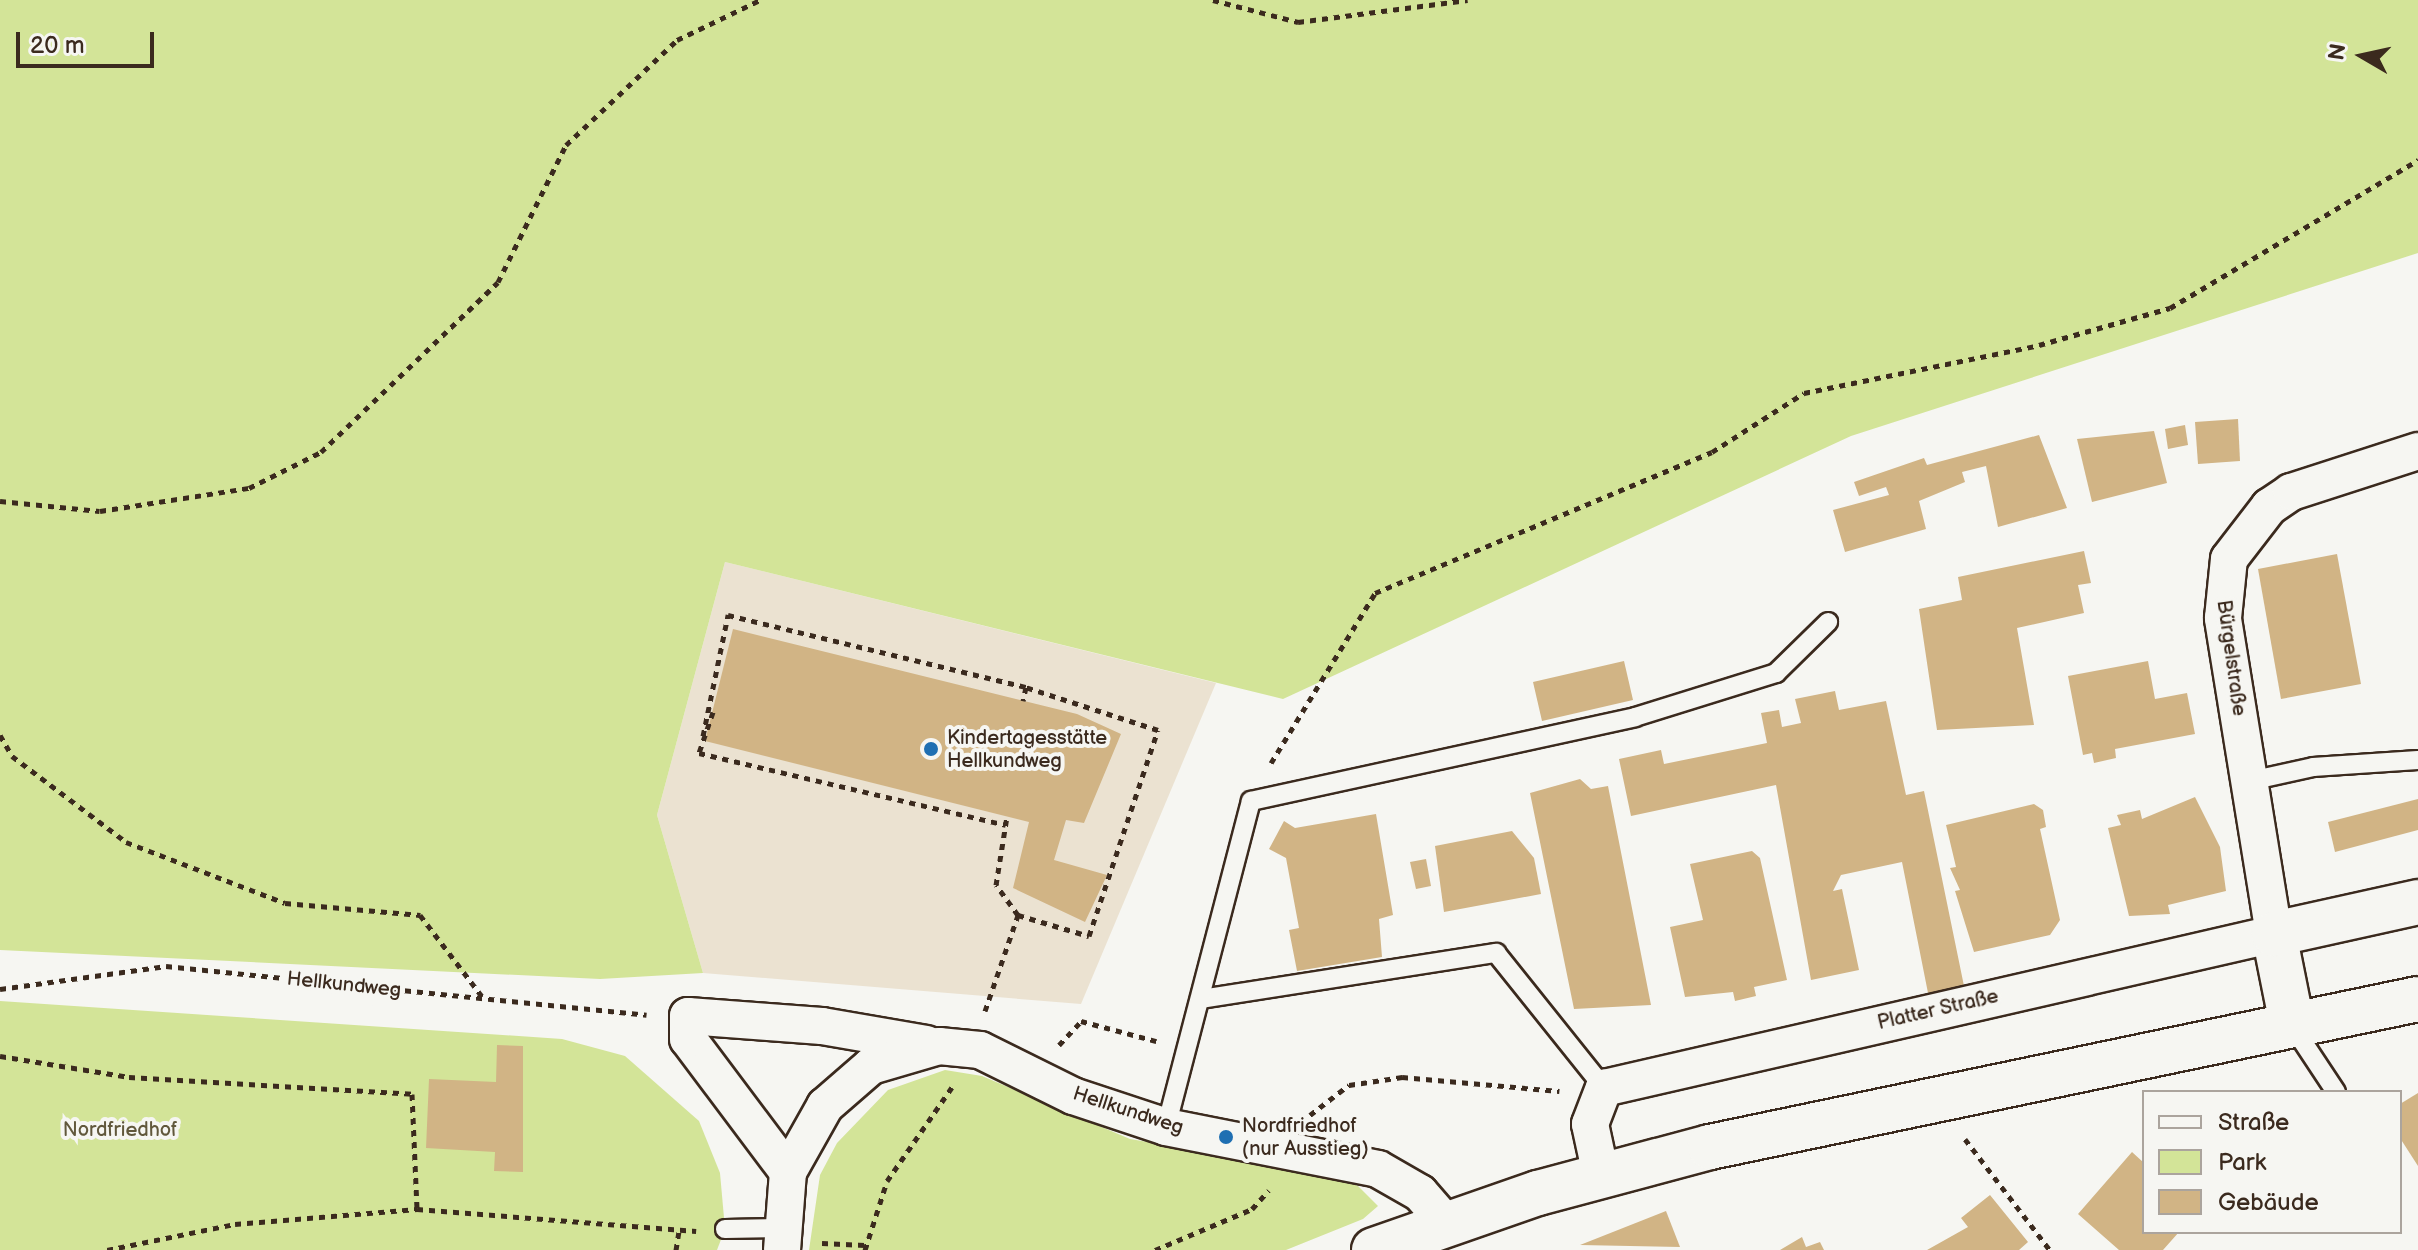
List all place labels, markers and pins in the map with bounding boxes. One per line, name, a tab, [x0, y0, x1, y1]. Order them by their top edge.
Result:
place label: Kindertagesstätte Hellkundweg	[947, 726, 1107, 773]
marker: Kindertagesstätte Hellkundweg	[922, 740, 940, 758]
place label: Nordfriedhof (nur Ausstieg)	[1242, 1114, 1369, 1161]
marker: Nordfriedhof (nur Ausstieg)	[1217, 1128, 1235, 1146]

